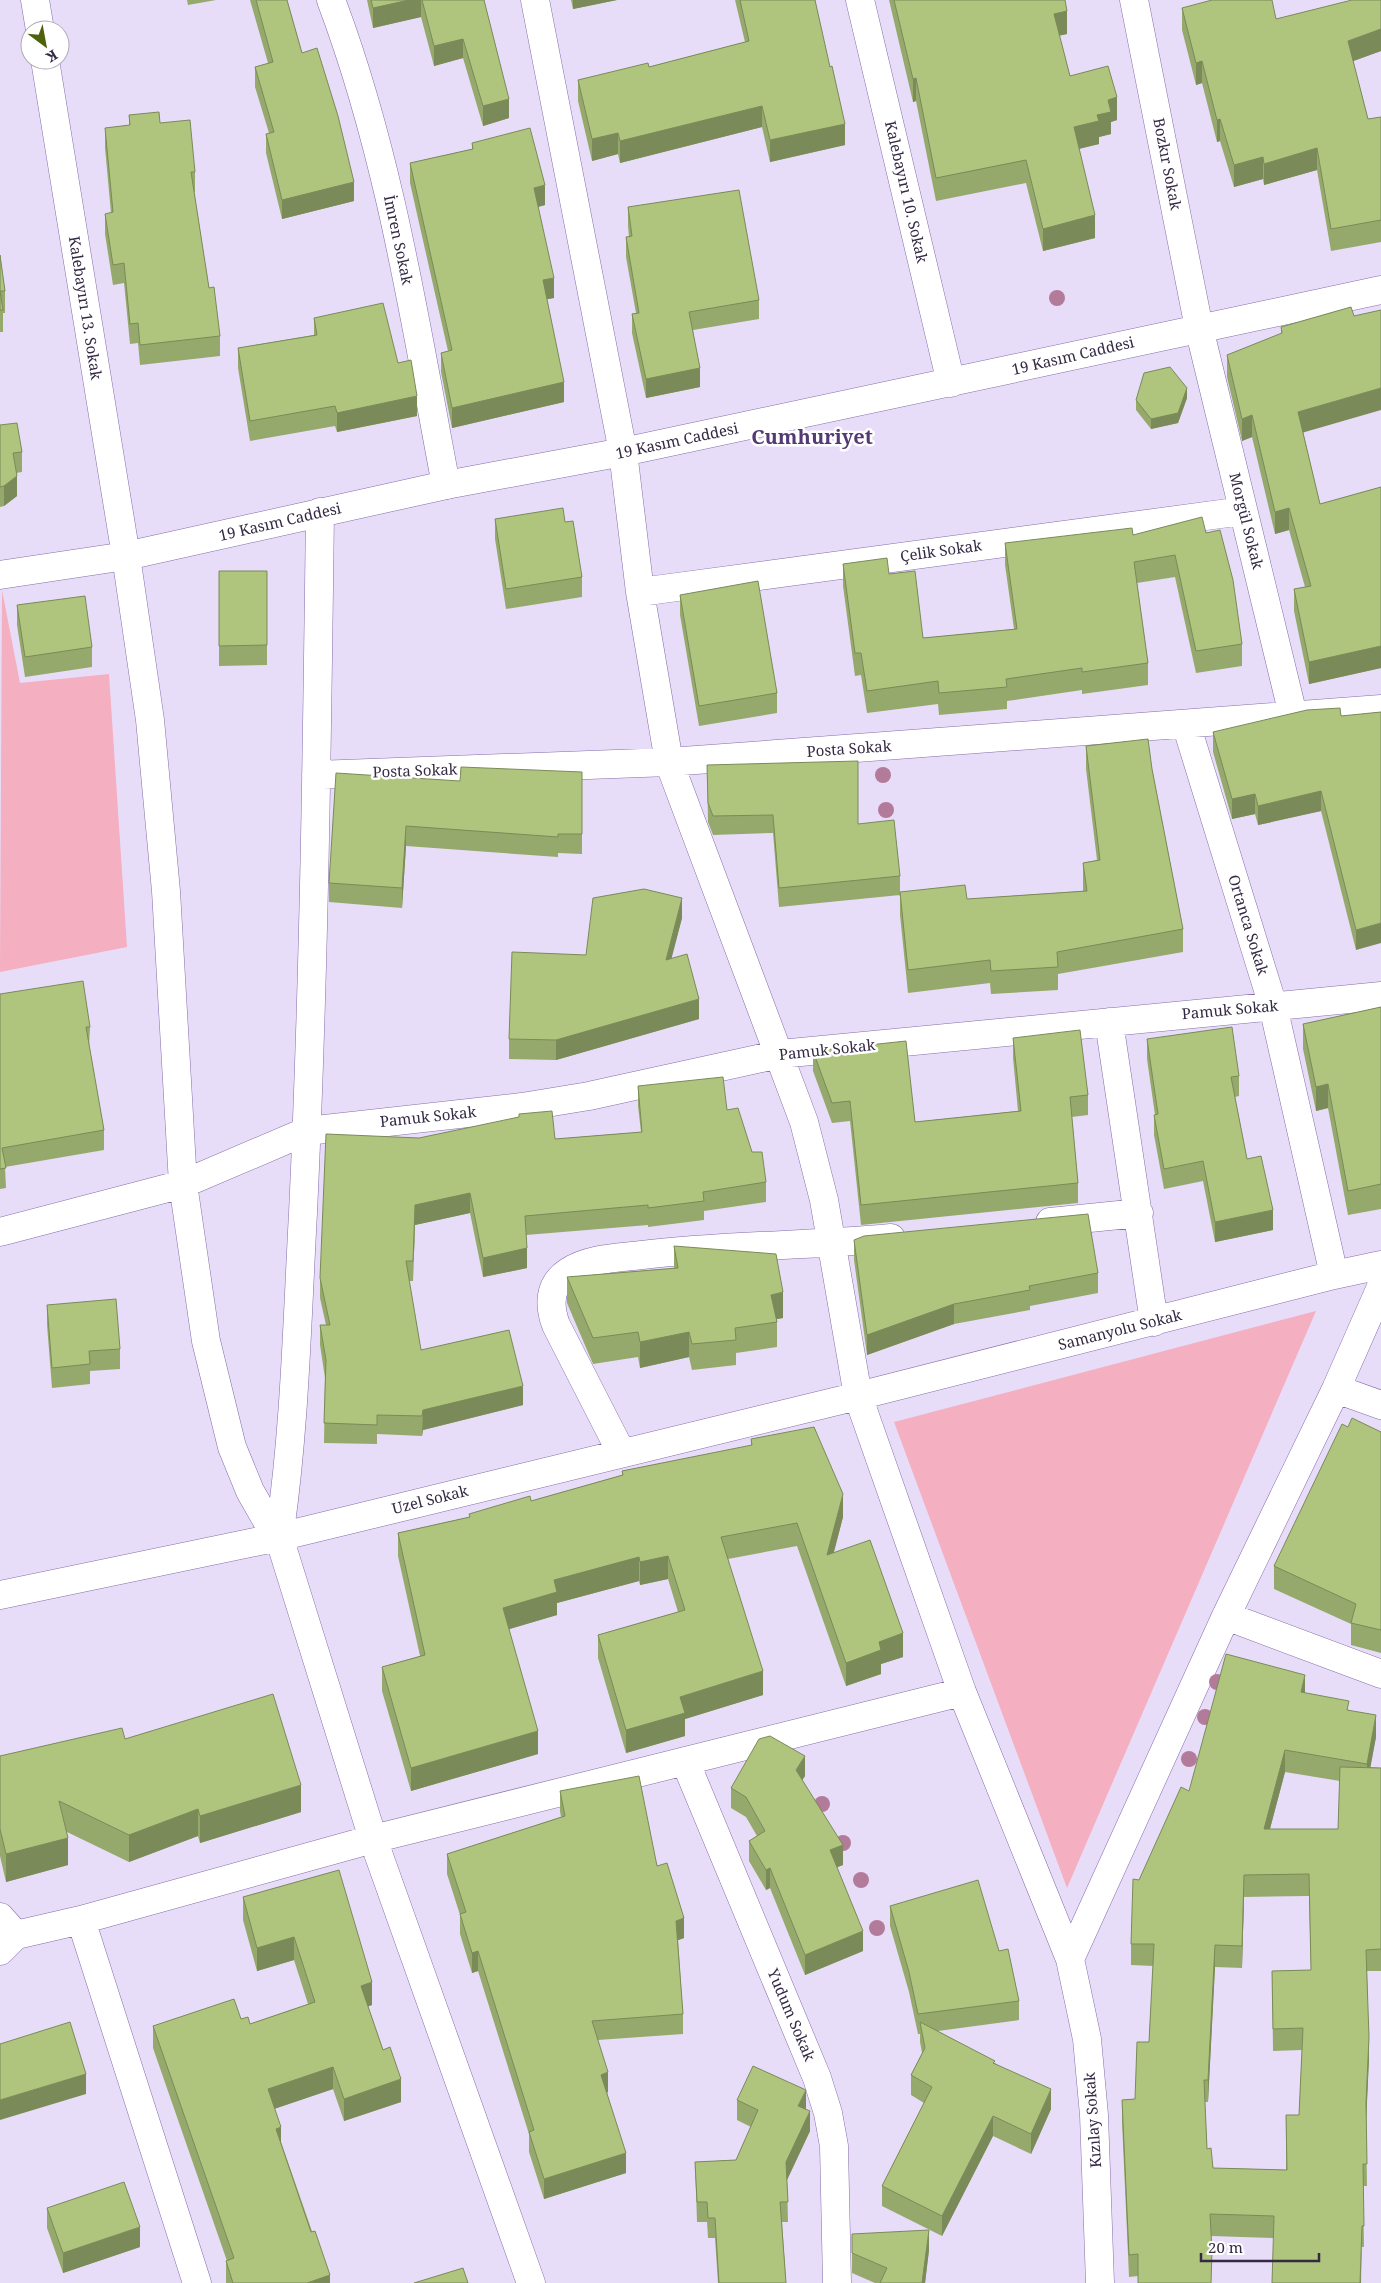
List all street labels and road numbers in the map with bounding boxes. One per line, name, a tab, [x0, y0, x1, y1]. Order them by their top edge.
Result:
street label: Bozkır Sokak	[1149, 116, 1187, 212]
street label: Kalebayırı 10. Sokak	[881, 119, 933, 265]
street label: İmren Sokak	[380, 193, 418, 287]
street label: Kalebayırı 13. Sokak	[65, 235, 107, 381]
street label: 19 Kasım Caddesi	[1010, 331, 1136, 379]
street label: 19 Kasım Caddesi	[614, 417, 740, 463]
street label: Morgül Sokak	[1225, 470, 1269, 571]
street label: 19 Kasım Caddesi	[217, 497, 343, 545]
street label: Çelik Sokak	[899, 534, 983, 566]
street label: Posta Sokak	[806, 735, 892, 761]
street label: Posta Sokak	[372, 759, 458, 781]
street label: Ortanca Sokak	[1224, 872, 1274, 978]
street label: Pamuk Sokak	[1181, 995, 1279, 1023]
street label: Pamuk Sokak	[778, 1034, 876, 1064]
street label: Pamuk Sokak	[379, 1101, 477, 1131]
street label: Samanyolu Sokak	[1056, 1304, 1184, 1354]
street label: Uzel Sokak	[390, 1480, 470, 1518]
street label: Yudum Sokak	[763, 1964, 820, 2064]
street label: Kızılay Sokak	[1079, 2071, 1105, 2169]

